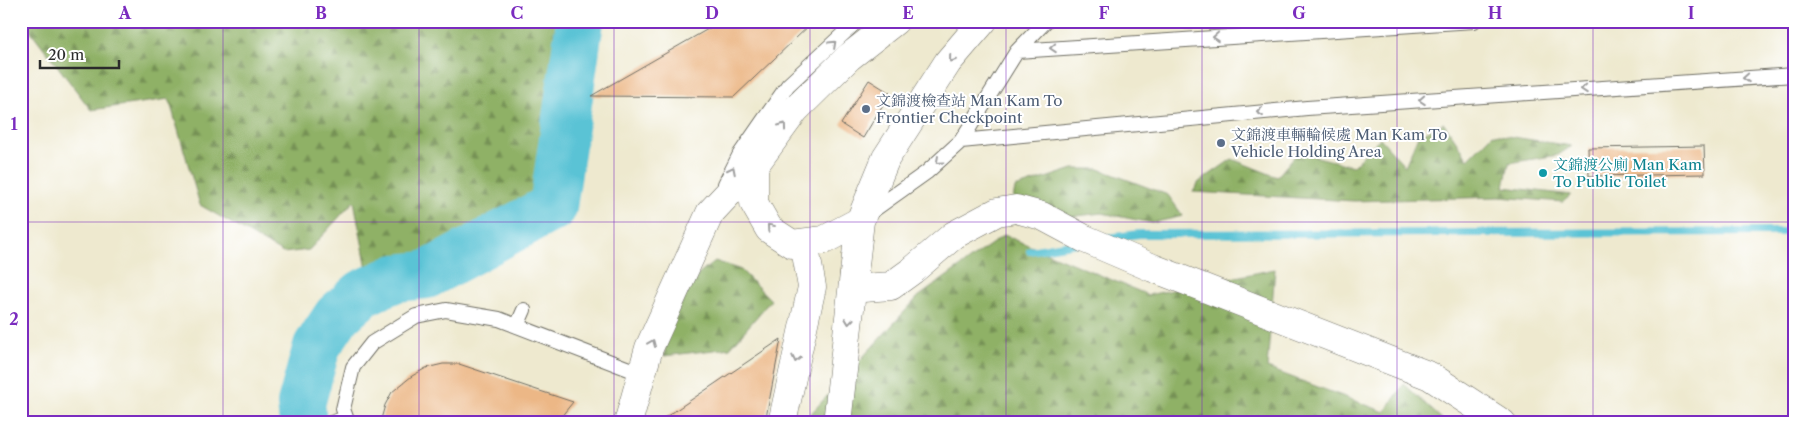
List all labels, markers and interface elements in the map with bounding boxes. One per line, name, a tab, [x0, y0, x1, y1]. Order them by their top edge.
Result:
text: A	[118, 3, 132, 23]
text: B	[315, 3, 327, 23]
text: C	[511, 3, 523, 23]
text: D	[705, 3, 719, 23]
text: E	[902, 3, 914, 23]
text: F	[1099, 3, 1110, 23]
text: G	[1292, 3, 1306, 23]
text: H	[1488, 3, 1502, 23]
text: I	[1688, 3, 1695, 23]
one-way arrow	[1211, 32, 1219, 43]
scale bar	[40, 38, 119, 70]
one-way arrow	[827, 41, 836, 50]
one-way arrow	[1049, 42, 1057, 53]
text: 20 m	[48, 45, 84, 64]
one-way arrow	[948, 53, 957, 62]
one-way arrow	[1742, 72, 1750, 83]
one-way arrow	[1580, 83, 1588, 94]
place label: 文錦渡檢查站 Man Kam To Frontier Checkpoint	[876, 91, 1062, 127]
one-way arrow	[1418, 94, 1426, 105]
marker: 文錦渡檢查站 Man Kam To Frontier Checkpoint	[860, 103, 872, 115]
one-way arrow	[1256, 106, 1264, 117]
text: 1	[10, 114, 18, 134]
one-way arrow	[777, 122, 786, 132]
place label: 文錦渡車輛輪候處 Man Kam To Vehicle Holding Area	[1230, 125, 1447, 161]
marker: 文錦渡車輛輪候處 Man Kam To Vehicle Holding Area	[1215, 137, 1227, 149]
one-way arrow	[935, 155, 944, 164]
place label: 文錦渡公廁 Man Kam To Public Toilet	[1553, 155, 1702, 191]
one-way arrow	[726, 166, 736, 175]
marker: 文錦渡公廁 Man Kam To Public Toilet	[1537, 167, 1549, 179]
one-way arrow	[766, 223, 775, 232]
text: 2	[9, 309, 19, 329]
one-way arrow	[844, 318, 855, 326]
one-way arrow	[645, 339, 656, 348]
one-way arrow	[791, 354, 802, 363]

